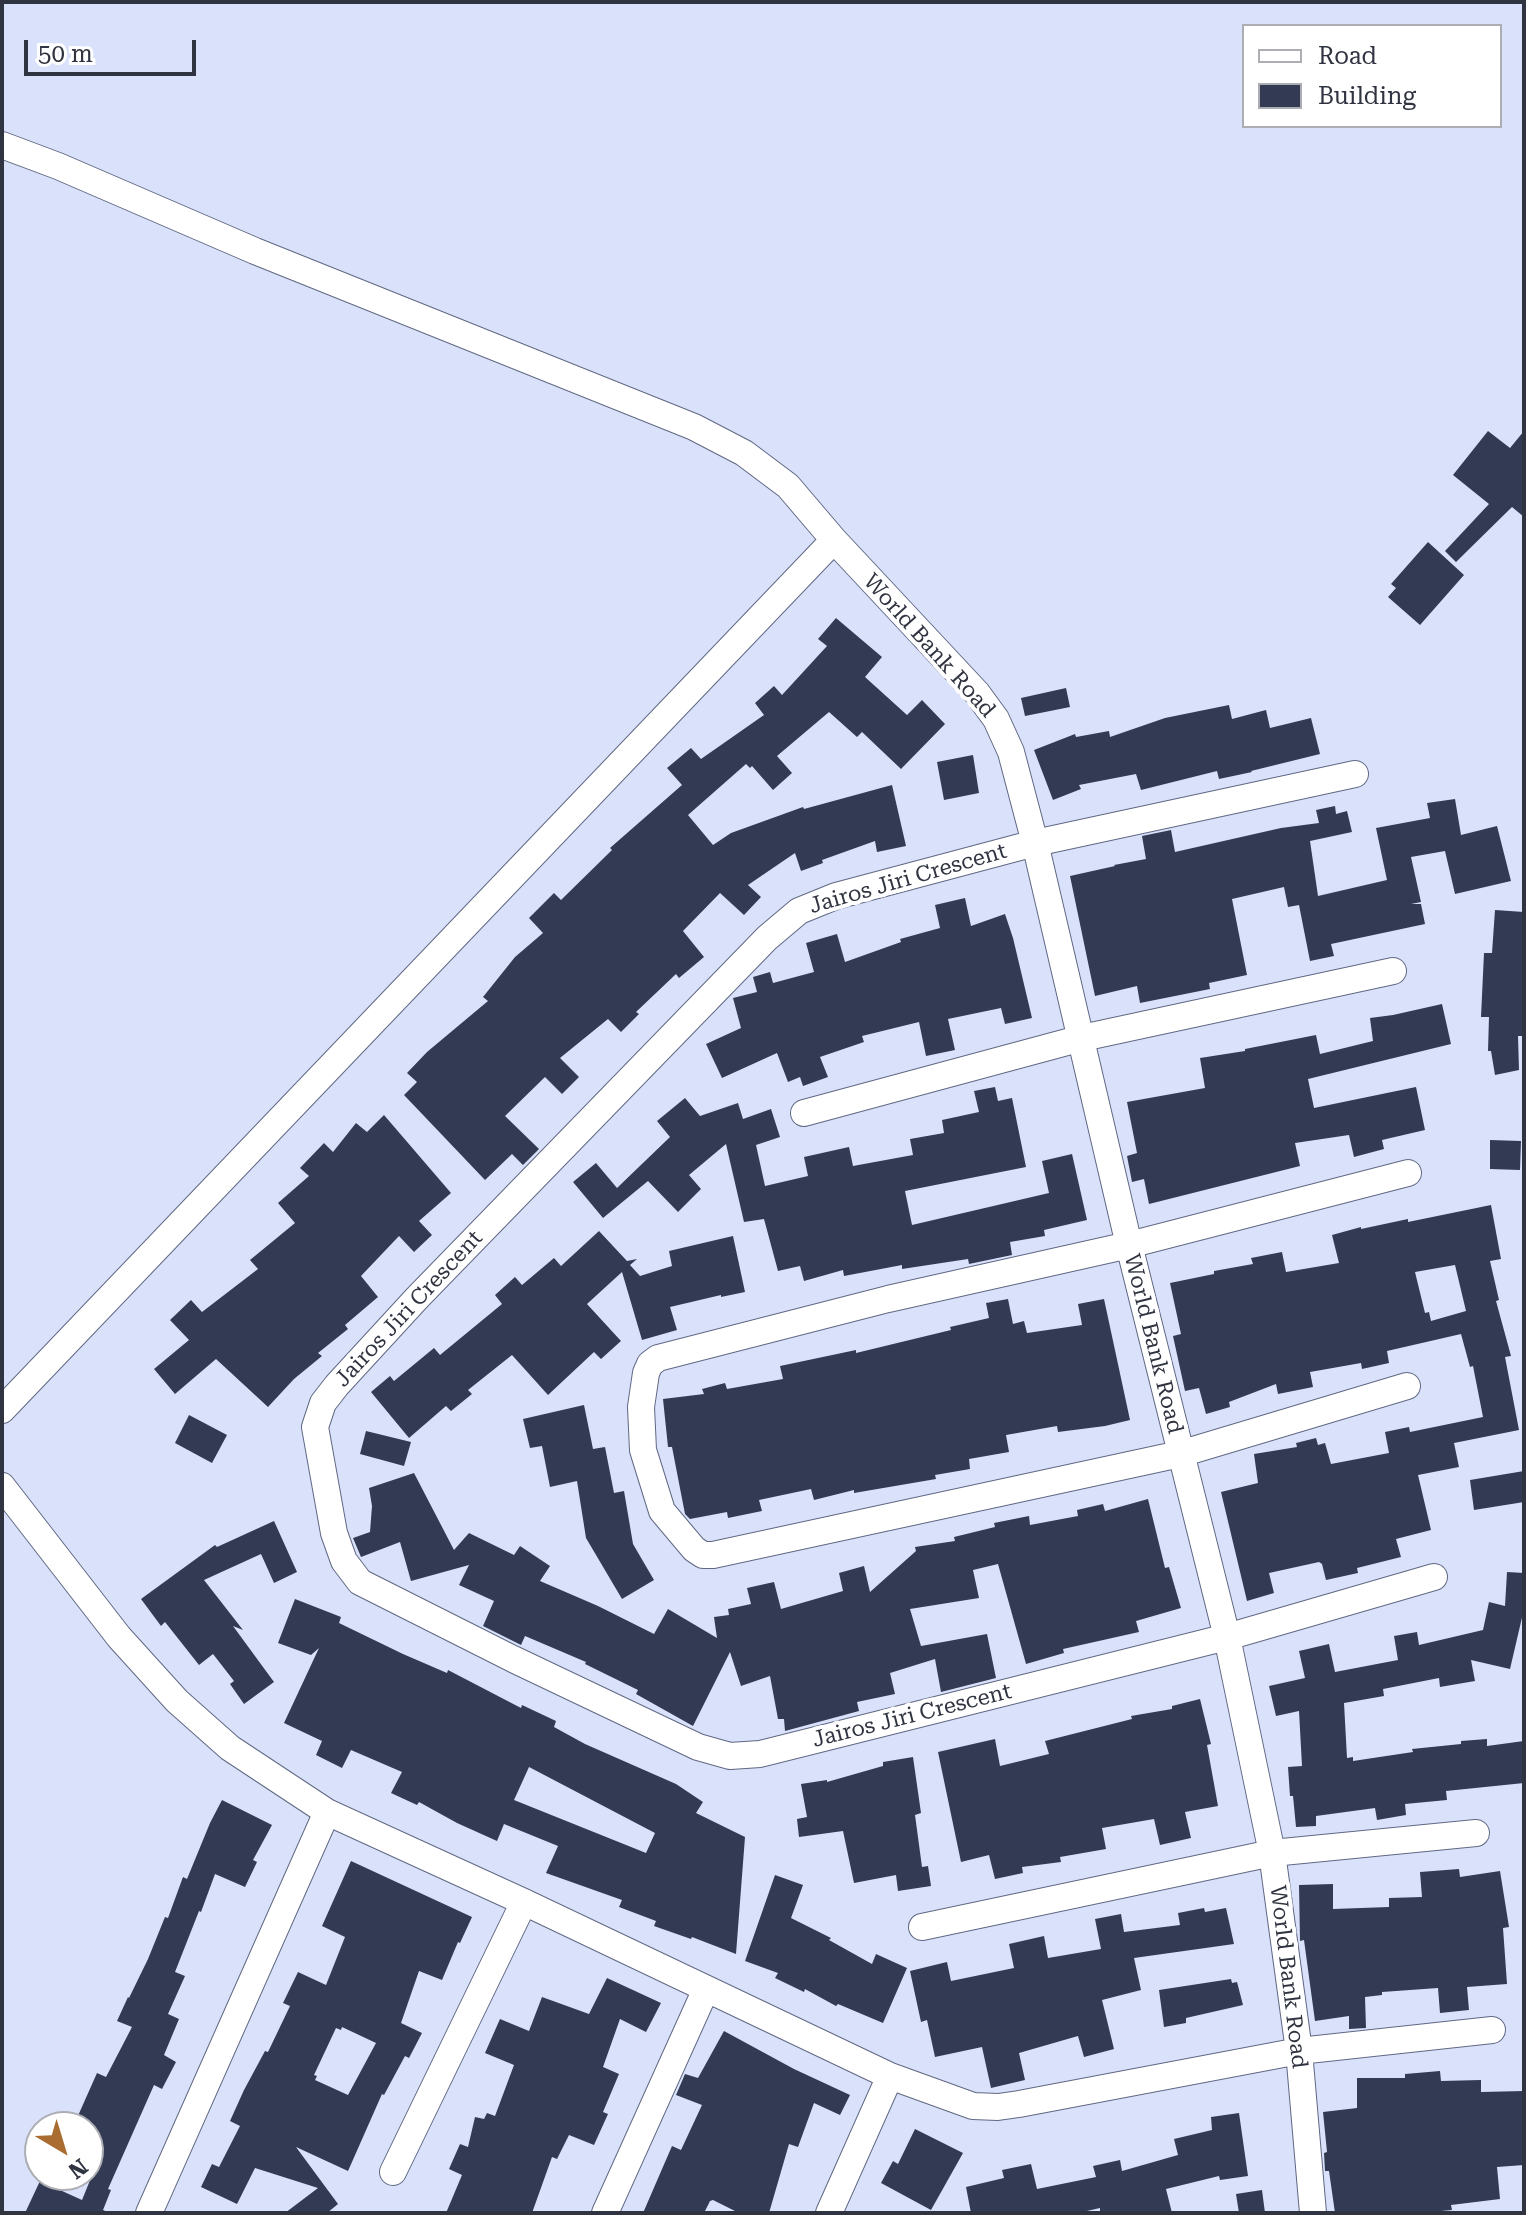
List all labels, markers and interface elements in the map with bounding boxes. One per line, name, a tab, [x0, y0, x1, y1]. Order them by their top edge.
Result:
scale bar	[28, 24, 200, 74]
legend	[1242, 24, 1502, 128]
text: 50 m	[38, 40, 93, 68]
text: Road	[1318, 42, 1377, 70]
text: Building	[1318, 82, 1416, 110]
street label: World Bank Road	[858, 569, 1000, 723]
street label: Jairos Jiri Crescent	[806, 838, 1010, 920]
street label: Jairos Jiri Crescent	[330, 1225, 488, 1393]
street label: World Bank Road	[1118, 1251, 1188, 1437]
street label: Jairos Jiri Crescent	[810, 1678, 1014, 1754]
street label: World Bank Road	[1264, 1884, 1312, 2070]
north arrow	[24, 2111, 104, 2191]
text: N	[63, 2154, 92, 2184]

